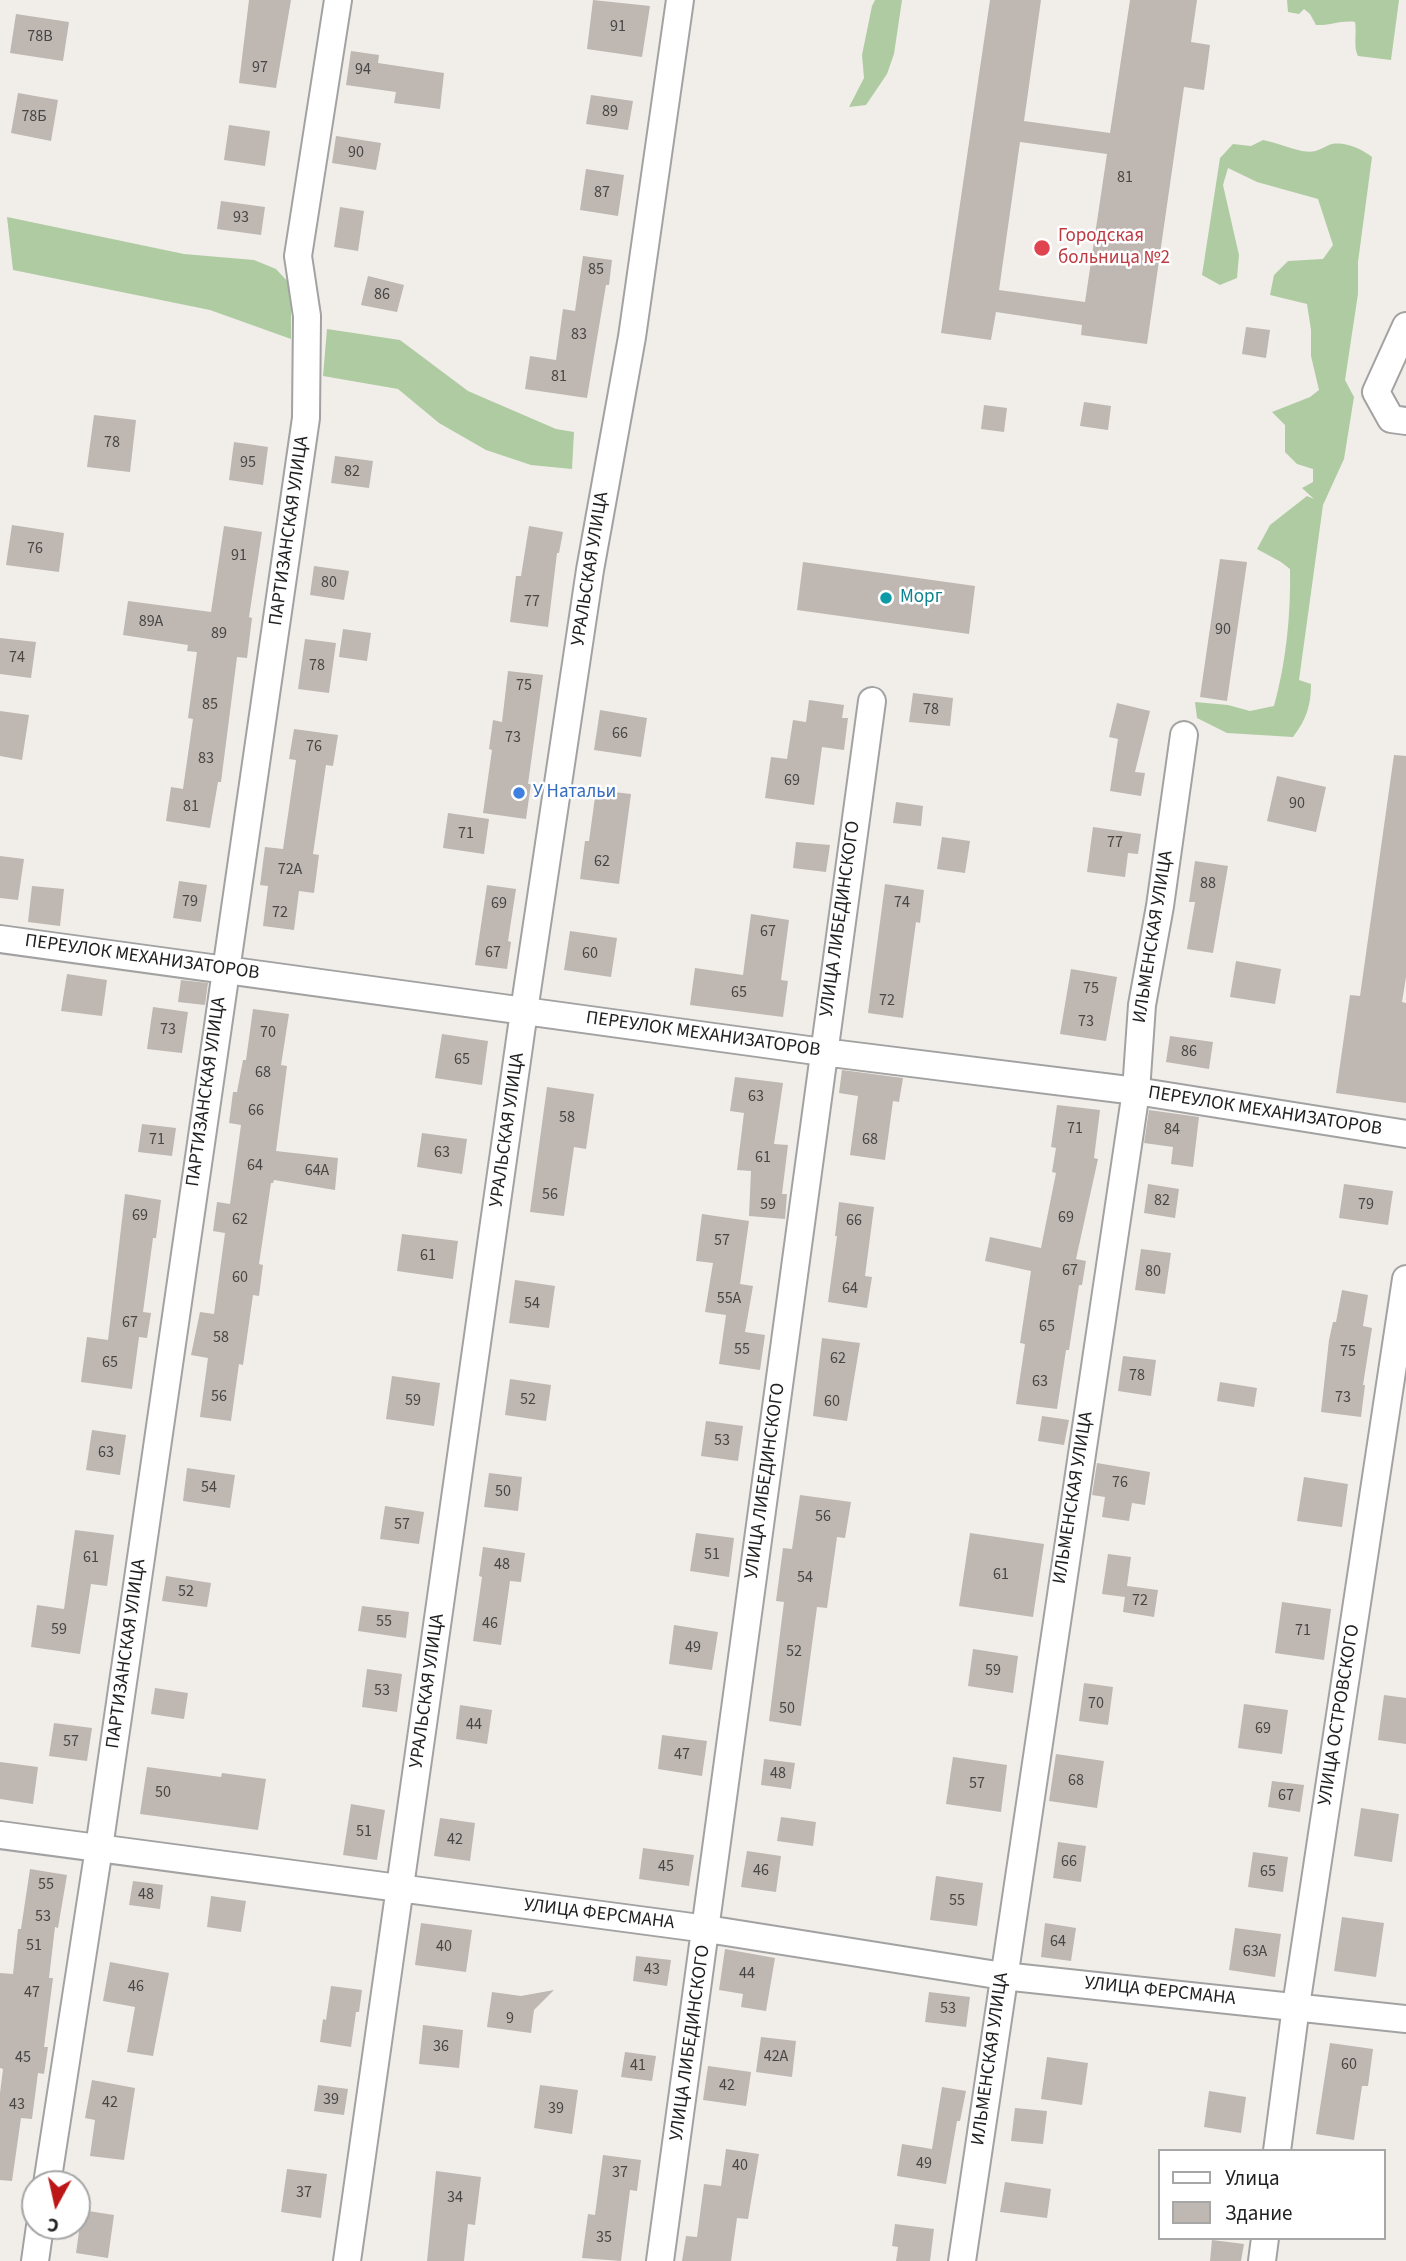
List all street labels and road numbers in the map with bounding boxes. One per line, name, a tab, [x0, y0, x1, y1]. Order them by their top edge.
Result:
street label: ПАРТИЗАНСКАЯ УЛИЦА	[265, 435, 315, 627]
street label: УРАЛЬСКАЯ УЛИЦА	[568, 490, 614, 648]
street label: УЛИЦА ЛИБЕДИНСКОГО	[816, 820, 866, 1018]
street label: ИЛЬМЕНСКАЯ УЛИЦА	[1129, 849, 1179, 1025]
street label: ПЕРЕУЛОК МЕХАНИЗАТОРОВ	[23, 930, 261, 986]
street label: ПАРТИЗАНСКАЯ УЛИЦА	[182, 996, 232, 1188]
street label: ПЕРЕУЛОК МЕХАНИЗАТОРОВ	[584, 1007, 822, 1063]
street label: УРАЛЬСКАЯ УЛИЦА	[486, 1051, 530, 1209]
street label: ПЕРЕУЛОК МЕХАНИЗАТОРОВ	[1146, 1082, 1384, 1142]
street label: УЛИЦА ЛИБЕДИНСКОГО	[741, 1382, 791, 1580]
street label: ИЛЬМЕНСКАЯ УЛИЦА	[1049, 1410, 1099, 1586]
street label: ПАРТИЗАНСКАЯ УЛИЦА	[102, 1558, 152, 1750]
street label: УРАЛЬСКАЯ УЛИЦА	[406, 1612, 450, 1770]
street label: УЛИЦА ОСТРОВСКОГО	[1314, 1623, 1366, 1807]
street label: УЛИЦА ФЕРСМАНА	[522, 1894, 676, 1936]
street label: УЛИЦА ЛИБЕДИНСКОГО	[666, 1944, 716, 2142]
street label: ИЛЬМЕНСКАЯ УЛИЦА	[968, 1971, 1014, 2147]
street label: УЛИЦА ФЕРСМАНА	[1083, 1973, 1237, 2011]

